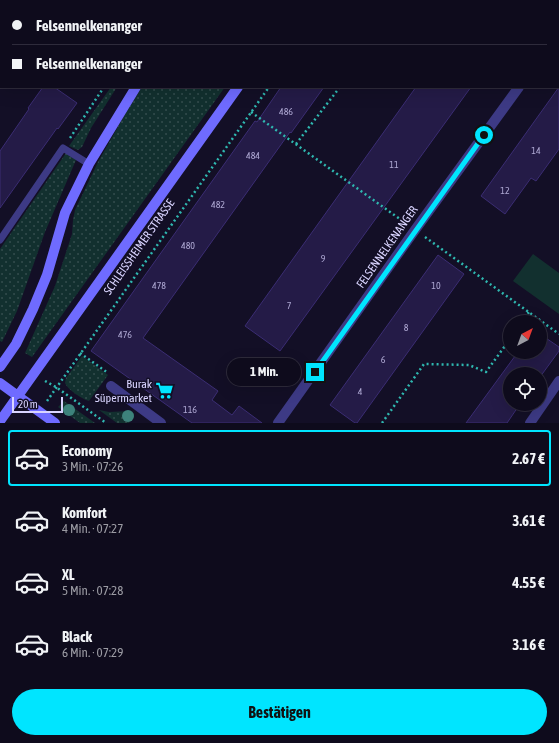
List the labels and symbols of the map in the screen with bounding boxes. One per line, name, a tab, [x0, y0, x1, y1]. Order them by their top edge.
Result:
house number: 486	[279, 106, 293, 117]
route start	[475, 126, 493, 144]
house number: 14	[531, 145, 541, 156]
house number: 484	[246, 150, 260, 161]
house number: 11	[389, 159, 399, 170]
house number: 12	[500, 185, 510, 196]
street label: SCHLEISSHEIMER STRASSE	[101, 196, 177, 298]
house number: 482	[211, 199, 225, 210]
street label: FELSENNELKENANGER	[353, 203, 421, 291]
house number: 480	[181, 240, 195, 251]
house number: 9	[321, 253, 326, 264]
house number: 478	[152, 280, 166, 291]
house number: 10	[431, 280, 441, 291]
house number: 7	[287, 300, 292, 311]
north arrow	[503, 315, 547, 359]
house number: 8	[404, 322, 409, 333]
house number: 476	[118, 329, 132, 340]
house number: 6	[381, 354, 386, 365]
callout: 1 Min.	[227, 358, 301, 386]
route end	[306, 363, 324, 381]
place label: Burak Süpermarket	[95, 377, 153, 405]
supermarket icon: Burak Süpermarket	[155, 381, 175, 401]
house number: 4	[358, 386, 363, 397]
scale bar	[12, 395, 63, 414]
house number: 116	[183, 404, 197, 415]

